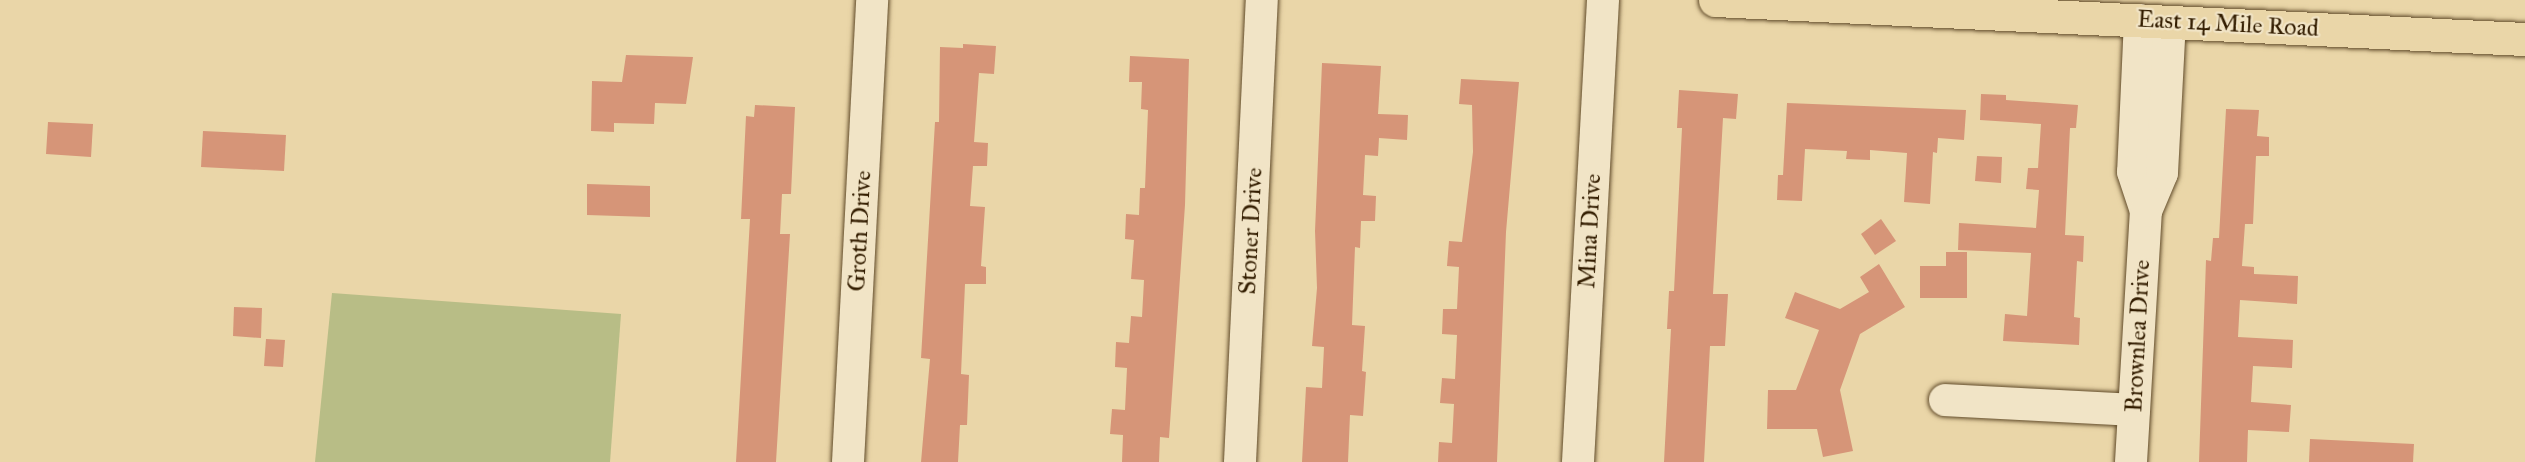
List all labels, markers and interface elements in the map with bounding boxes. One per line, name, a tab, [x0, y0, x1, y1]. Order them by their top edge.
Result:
street label: East 14 Mile Road	[2136, 5, 2320, 43]
street label: Stoner Drive	[1233, 167, 1269, 295]
street label: Groth Drive	[842, 170, 878, 292]
street label: Mina Drive	[1573, 173, 1607, 289]
street label: Brownlea Drive	[2120, 259, 2156, 413]

